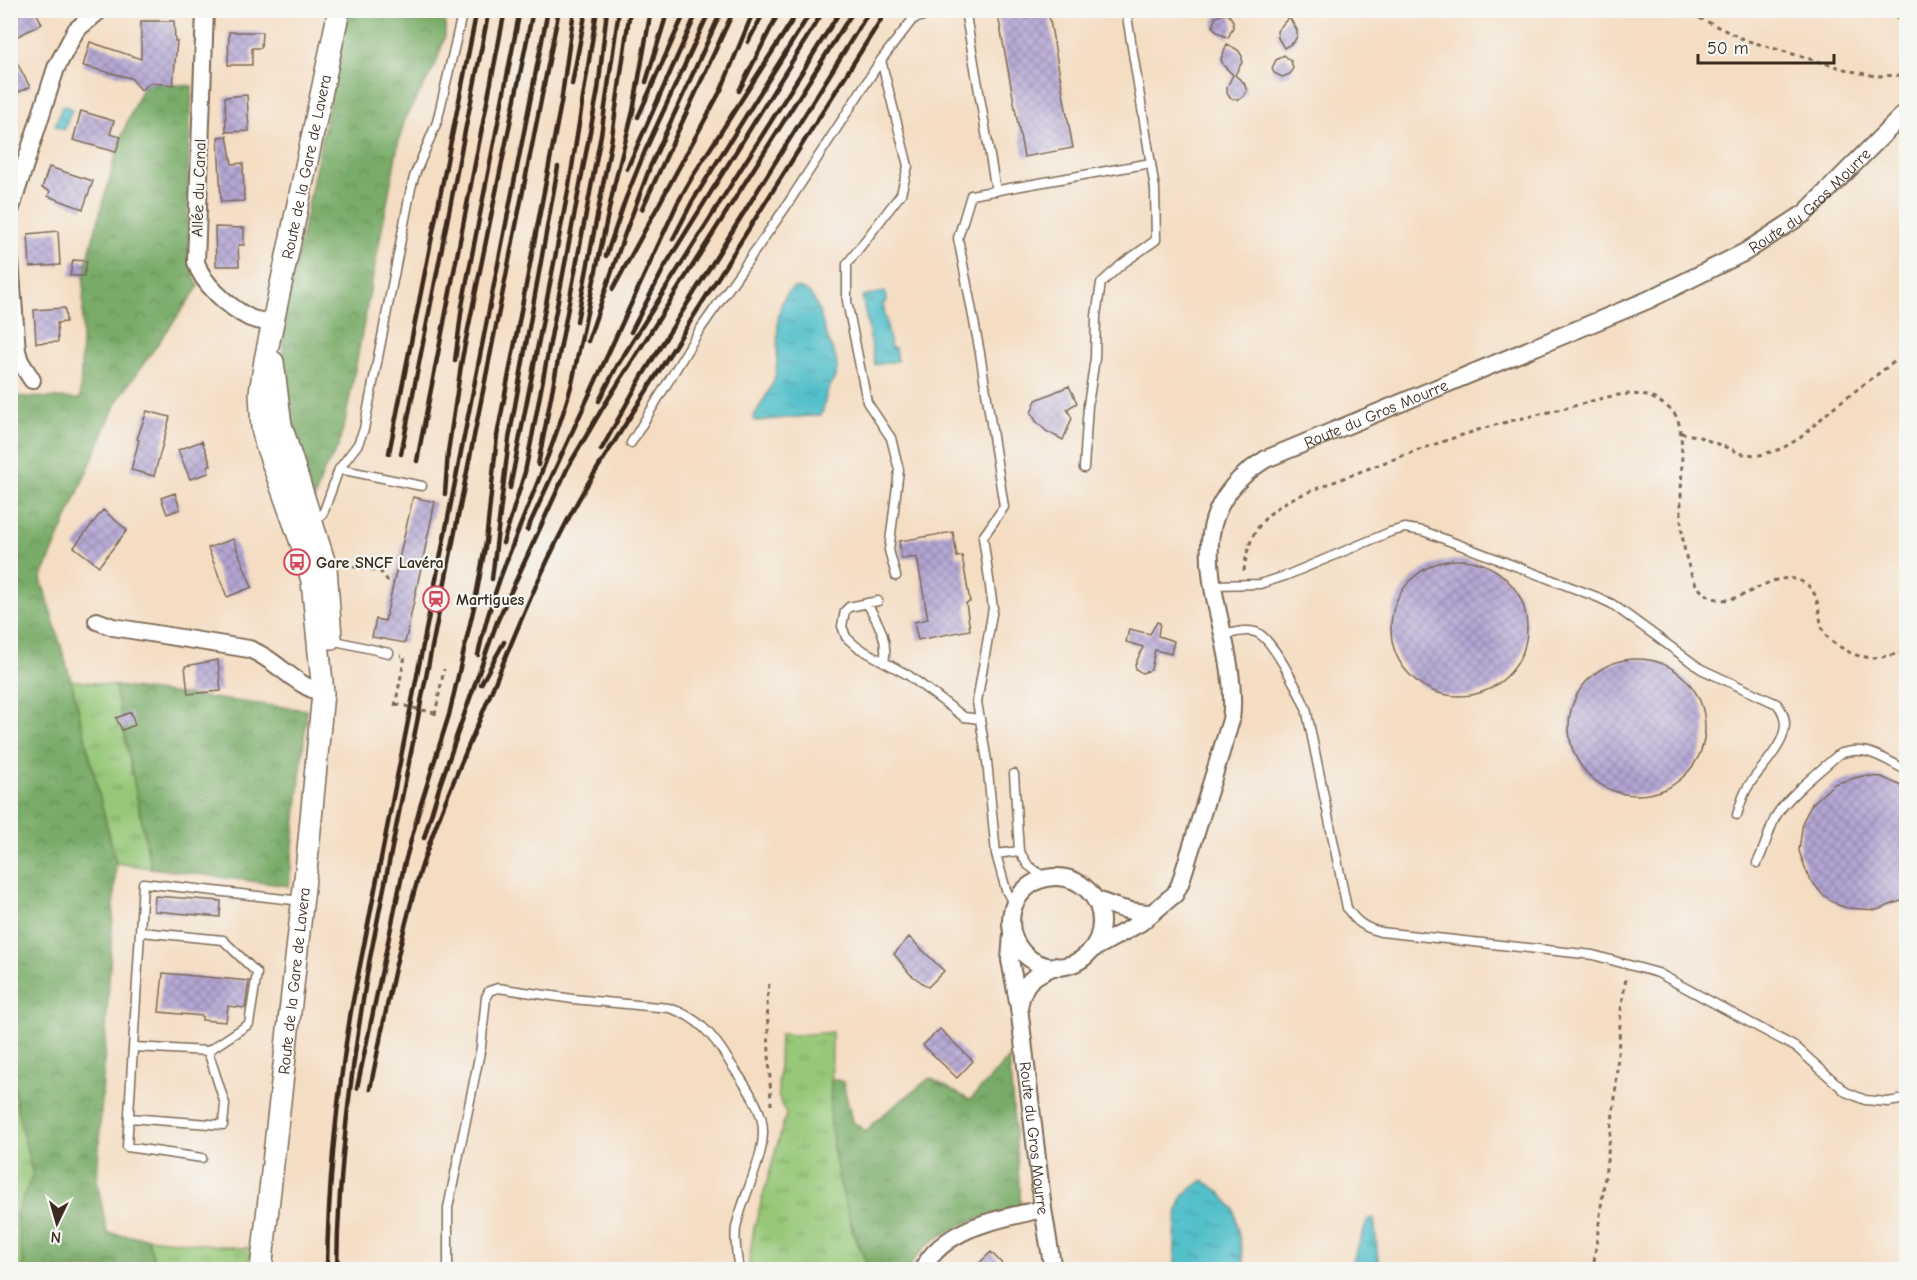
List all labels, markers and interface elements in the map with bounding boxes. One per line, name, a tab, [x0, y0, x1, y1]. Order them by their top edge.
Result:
scale bar	[1698, 27, 1834, 65]
text: 50 m	[1707, 38, 1749, 59]
street label: Route de la Gare de Lavera	[279, 73, 335, 261]
street label: Allée du Canal	[188, 139, 210, 238]
street label: Route du Gros Mourre	[1746, 145, 1875, 257]
street label: Route du Gros Mourre	[1302, 376, 1451, 452]
bus stop icon: Gare SNCF Lavéra	[282, 547, 312, 577]
place label: Gare SNCF Lavéra	[316, 554, 444, 572]
station icon: Martigues	[421, 584, 451, 614]
place label: Martigues	[456, 591, 525, 609]
street label: Route de la Gare de Lavera	[275, 886, 314, 1076]
street label: Route du Gros Mourre	[1016, 1061, 1052, 1216]
north arrow	[27, 1193, 87, 1253]
text: N	[50, 1228, 62, 1246]

